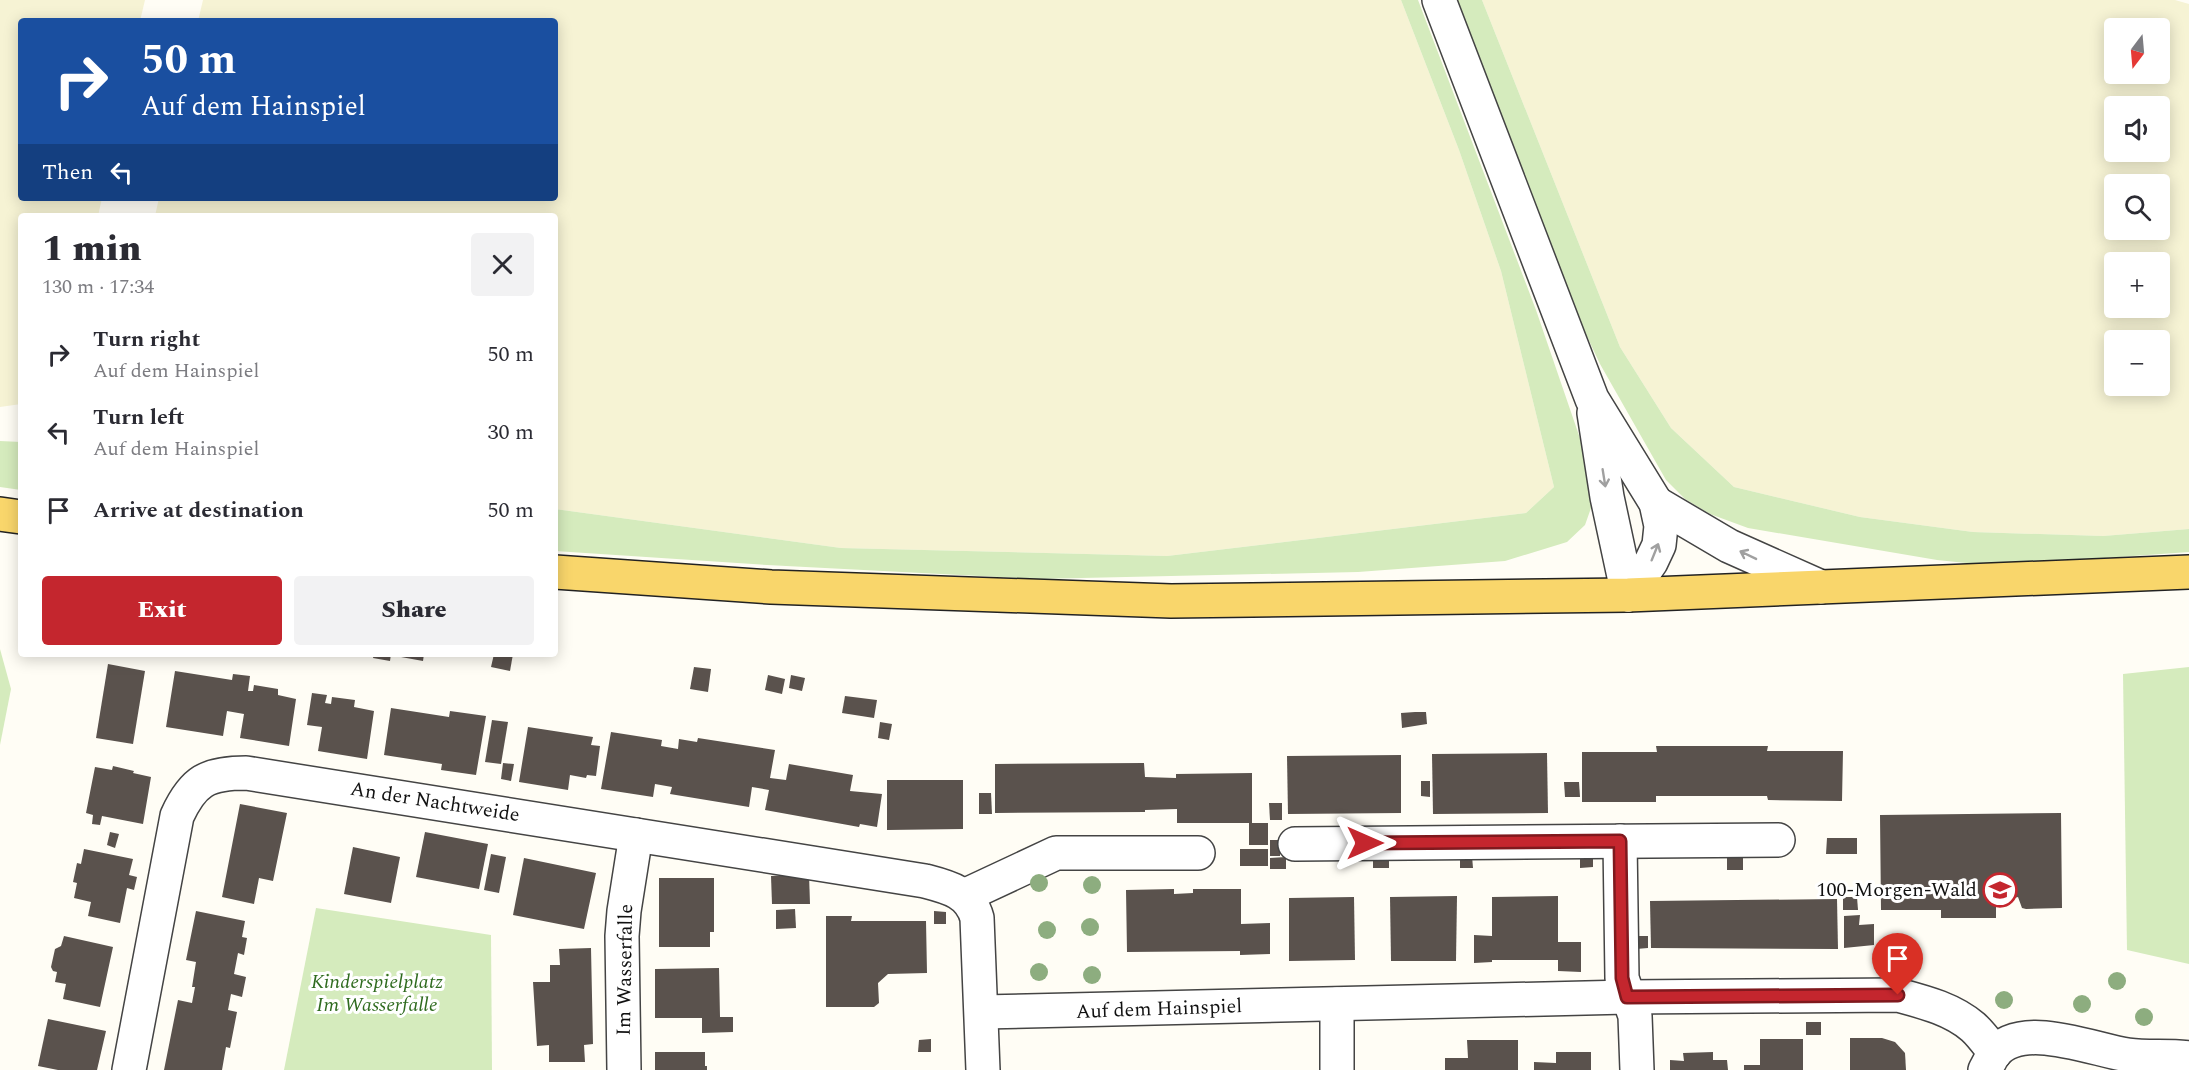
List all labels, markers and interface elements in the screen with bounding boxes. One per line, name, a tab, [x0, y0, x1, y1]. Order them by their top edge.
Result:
north arrow	[2104, 18, 2170, 84]
map controls	[2104, 18, 2170, 396]
text: 50 m	[141, 29, 236, 92]
icon: right	[42, 42, 120, 120]
text: Auf dem Hainspiel	[141, 86, 366, 128]
button: sound	[2104, 96, 2170, 162]
text: Then	[42, 156, 93, 189]
icon: left	[105, 156, 138, 189]
button: search	[2104, 174, 2170, 240]
text: 1 min	[42, 222, 142, 277]
button: close	[471, 233, 534, 296]
button: +	[2104, 252, 2170, 318]
text: 130 m · 17:34	[42, 272, 154, 302]
text: Turn right	[93, 323, 200, 356]
button: −	[2104, 330, 2170, 396]
icon: right	[42, 338, 75, 371]
text: 50 m	[488, 338, 534, 371]
text: Auf dem Hainspiel	[93, 356, 259, 386]
text: Turn left	[93, 401, 185, 434]
icon: left	[42, 416, 75, 449]
text: 30 m	[488, 416, 534, 449]
text: Auf dem Hainspiel	[93, 434, 259, 464]
one-way arrow	[1599, 467, 1610, 487]
icon: arrive	[42, 494, 75, 527]
text: Arrive at destination	[93, 494, 304, 527]
text: 50 m	[488, 494, 534, 527]
one-way arrow	[1650, 544, 1661, 562]
one-way arrow	[1740, 549, 1758, 561]
button: Exit	[42, 576, 282, 645]
button: Share	[294, 576, 534, 645]
street label: An der Nachtweide	[348, 774, 522, 830]
position arrow	[1333, 811, 1397, 875]
school or university icon: 100-Morgen-Wald	[1982, 872, 2018, 908]
place label: 100-Morgen-Wald	[1816, 875, 1977, 905]
street label: Im Wasserfalle	[609, 904, 641, 1036]
pin	[1872, 933, 1923, 995]
icon: arrive	[1881, 942, 1914, 975]
park label: Kinderspielplatz Im Wasserfalle	[311, 967, 443, 1020]
street label: Auf dem Hainspiel	[1075, 991, 1243, 1027]

